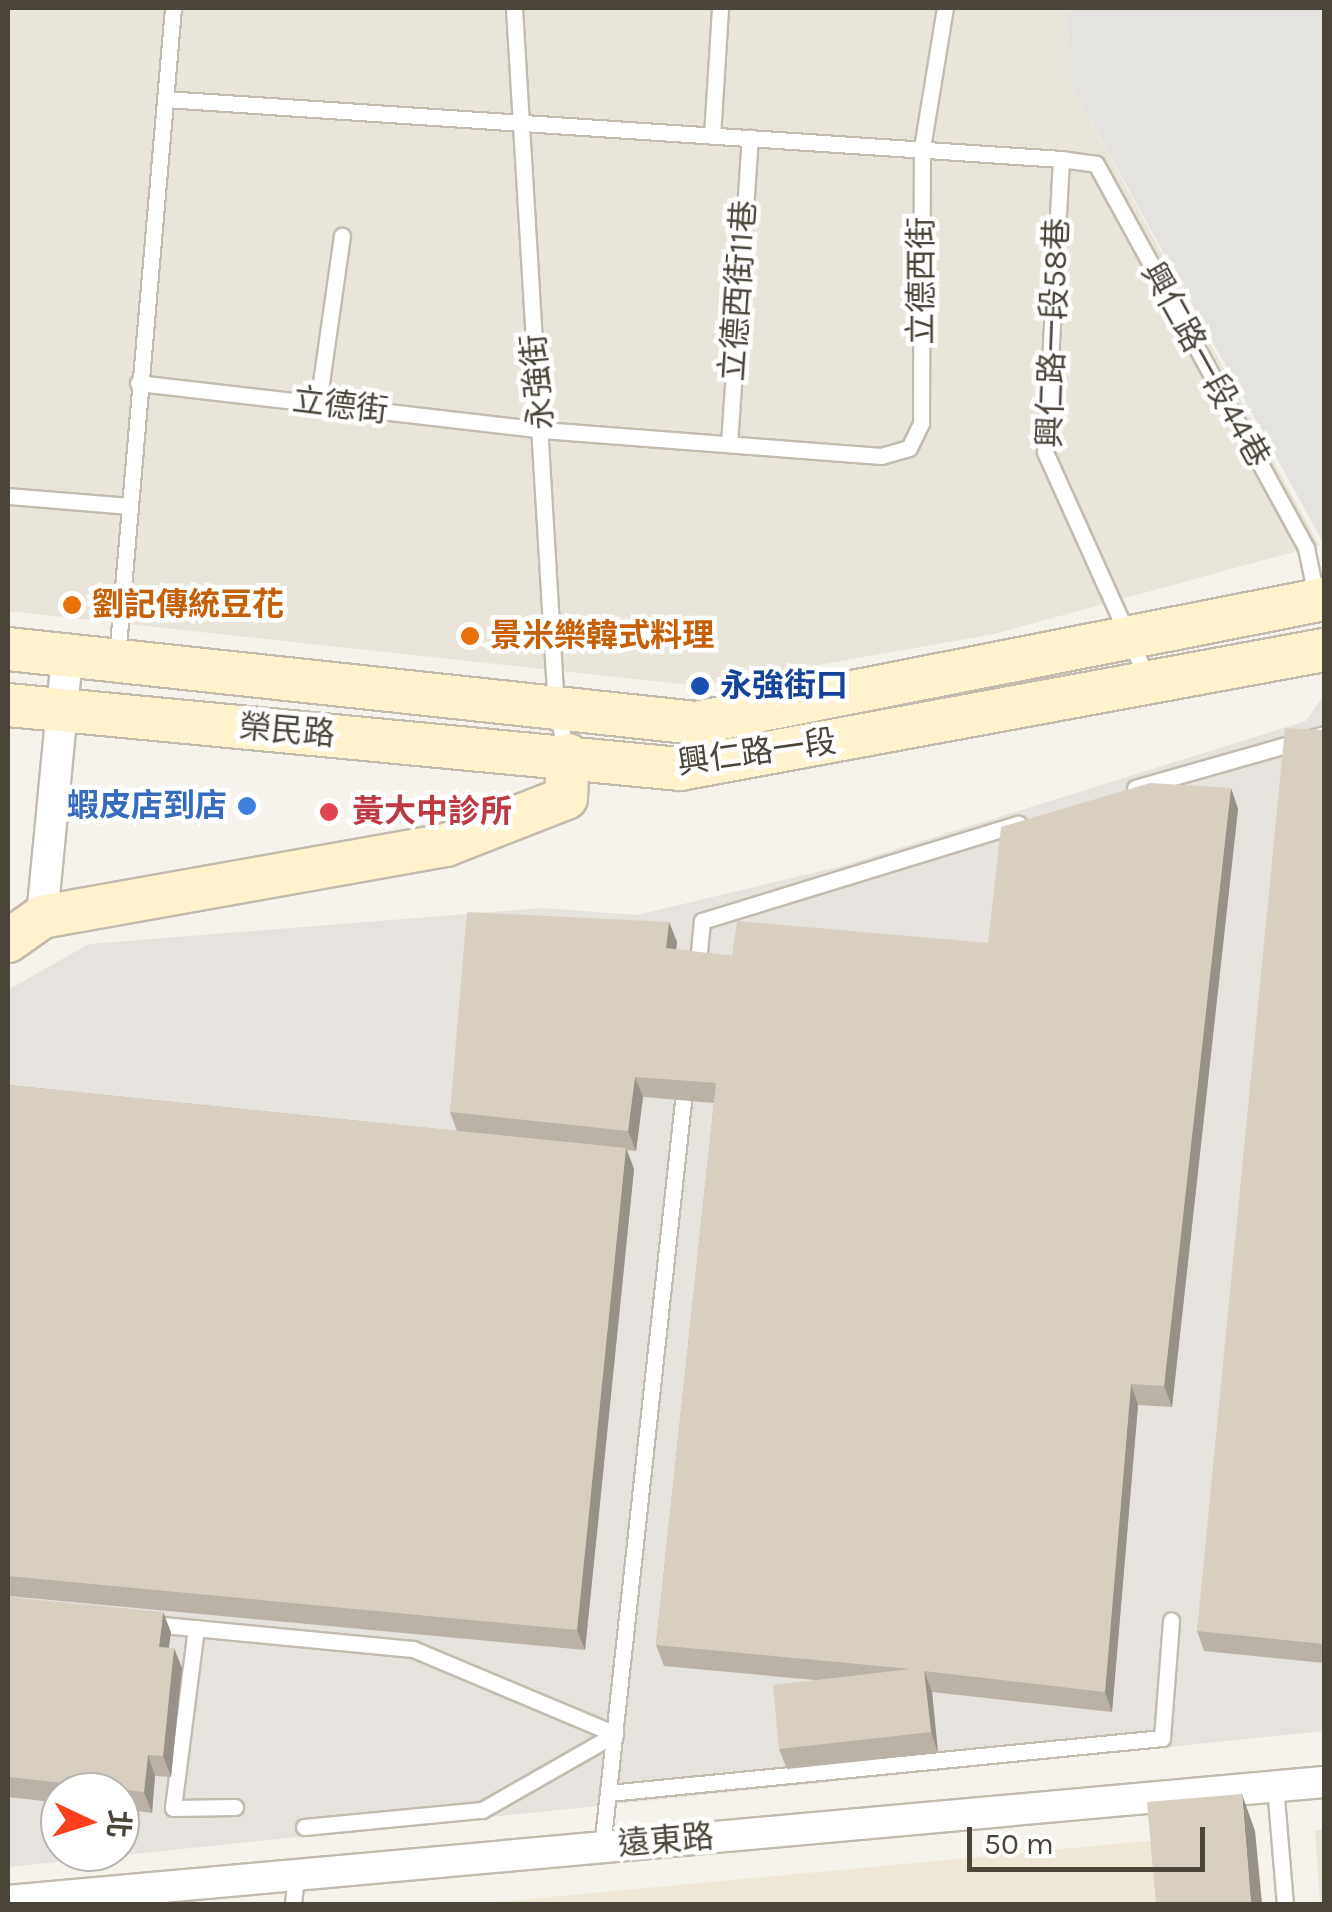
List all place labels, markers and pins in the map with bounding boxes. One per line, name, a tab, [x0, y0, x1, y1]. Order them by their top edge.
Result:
place label: 劉記傳統豆花	[92, 586, 284, 624]
marker: 劉記傳統豆花	[61, 594, 83, 616]
place label: 景米樂韓式料理	[490, 617, 714, 655]
marker: 景米樂韓式料理	[459, 625, 481, 647]
place label: 永強街口	[720, 667, 848, 705]
marker: 永強街口	[689, 675, 711, 697]
place label: 蝦皮店到店	[67, 787, 227, 825]
place label: 黃大中診所	[352, 793, 512, 831]
marker: 蝦皮店到店	[236, 795, 258, 817]
marker: 黃大中診所	[316, 799, 342, 825]

